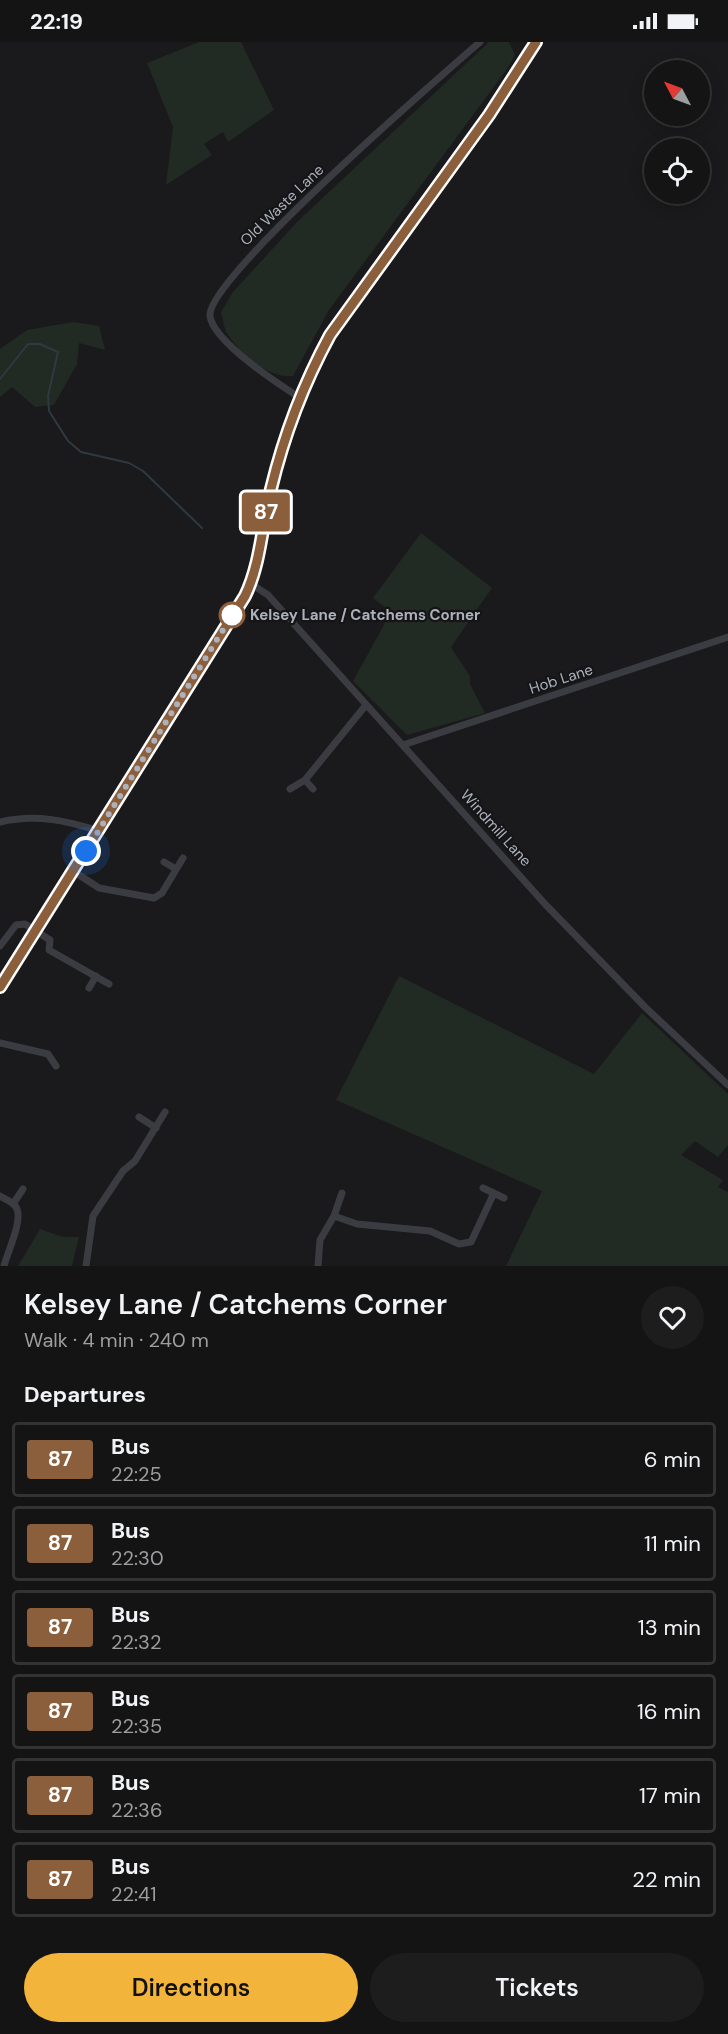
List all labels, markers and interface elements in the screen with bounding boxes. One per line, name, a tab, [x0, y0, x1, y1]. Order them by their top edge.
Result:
text: 22:19	[30, 7, 83, 36]
north arrow	[644, 60, 710, 126]
map controls	[644, 60, 710, 204]
button: locate	[644, 138, 710, 204]
street label: Old Waste Lane	[236, 160, 328, 250]
line badge: 87	[239, 492, 293, 532]
text: 87	[254, 498, 278, 526]
marker: Kelsey Lane / Catchems Corner	[219, 602, 245, 628]
place label: Kelsey Lane / Catchems Corner	[250, 605, 480, 625]
street label: Hob Lane	[527, 659, 595, 699]
street label: Windmill Lane	[456, 785, 536, 871]
your location	[71, 836, 101, 866]
text: Kelsey Lane / Catchems Corner	[24, 1286, 447, 1323]
button: heart	[641, 1286, 704, 1349]
text: Walk · 4 min · 240 m	[24, 1327, 209, 1353]
text: Departures	[24, 1380, 146, 1409]
text: Bus	[111, 1432, 150, 1461]
text: 87	[48, 1445, 72, 1473]
text: 6 min	[644, 1445, 701, 1474]
text: 22:25	[111, 1461, 162, 1487]
text: Bus	[111, 1516, 150, 1545]
text: 87	[48, 1529, 72, 1557]
text: 11 min	[644, 1529, 701, 1558]
text: 22:30	[111, 1545, 164, 1571]
text: Bus	[111, 1600, 150, 1629]
text: 87	[48, 1613, 72, 1641]
text: 13 min	[638, 1613, 701, 1642]
text: 22:32	[111, 1629, 161, 1655]
text: Bus	[111, 1684, 150, 1713]
text: 87	[48, 1697, 72, 1725]
text: 16 min	[637, 1697, 701, 1726]
text: 22:35	[111, 1713, 162, 1739]
text: Bus	[111, 1768, 150, 1797]
text: 87	[48, 1781, 72, 1809]
text: 17 min	[639, 1781, 701, 1810]
text: 22:36	[111, 1797, 162, 1823]
text: Bus	[111, 1852, 150, 1881]
text: 87	[48, 1865, 72, 1893]
text: 22 min	[632, 1865, 701, 1894]
text: 22:41	[111, 1881, 156, 1907]
button: Directions	[24, 1953, 358, 2022]
button: Tickets	[370, 1953, 704, 2022]

